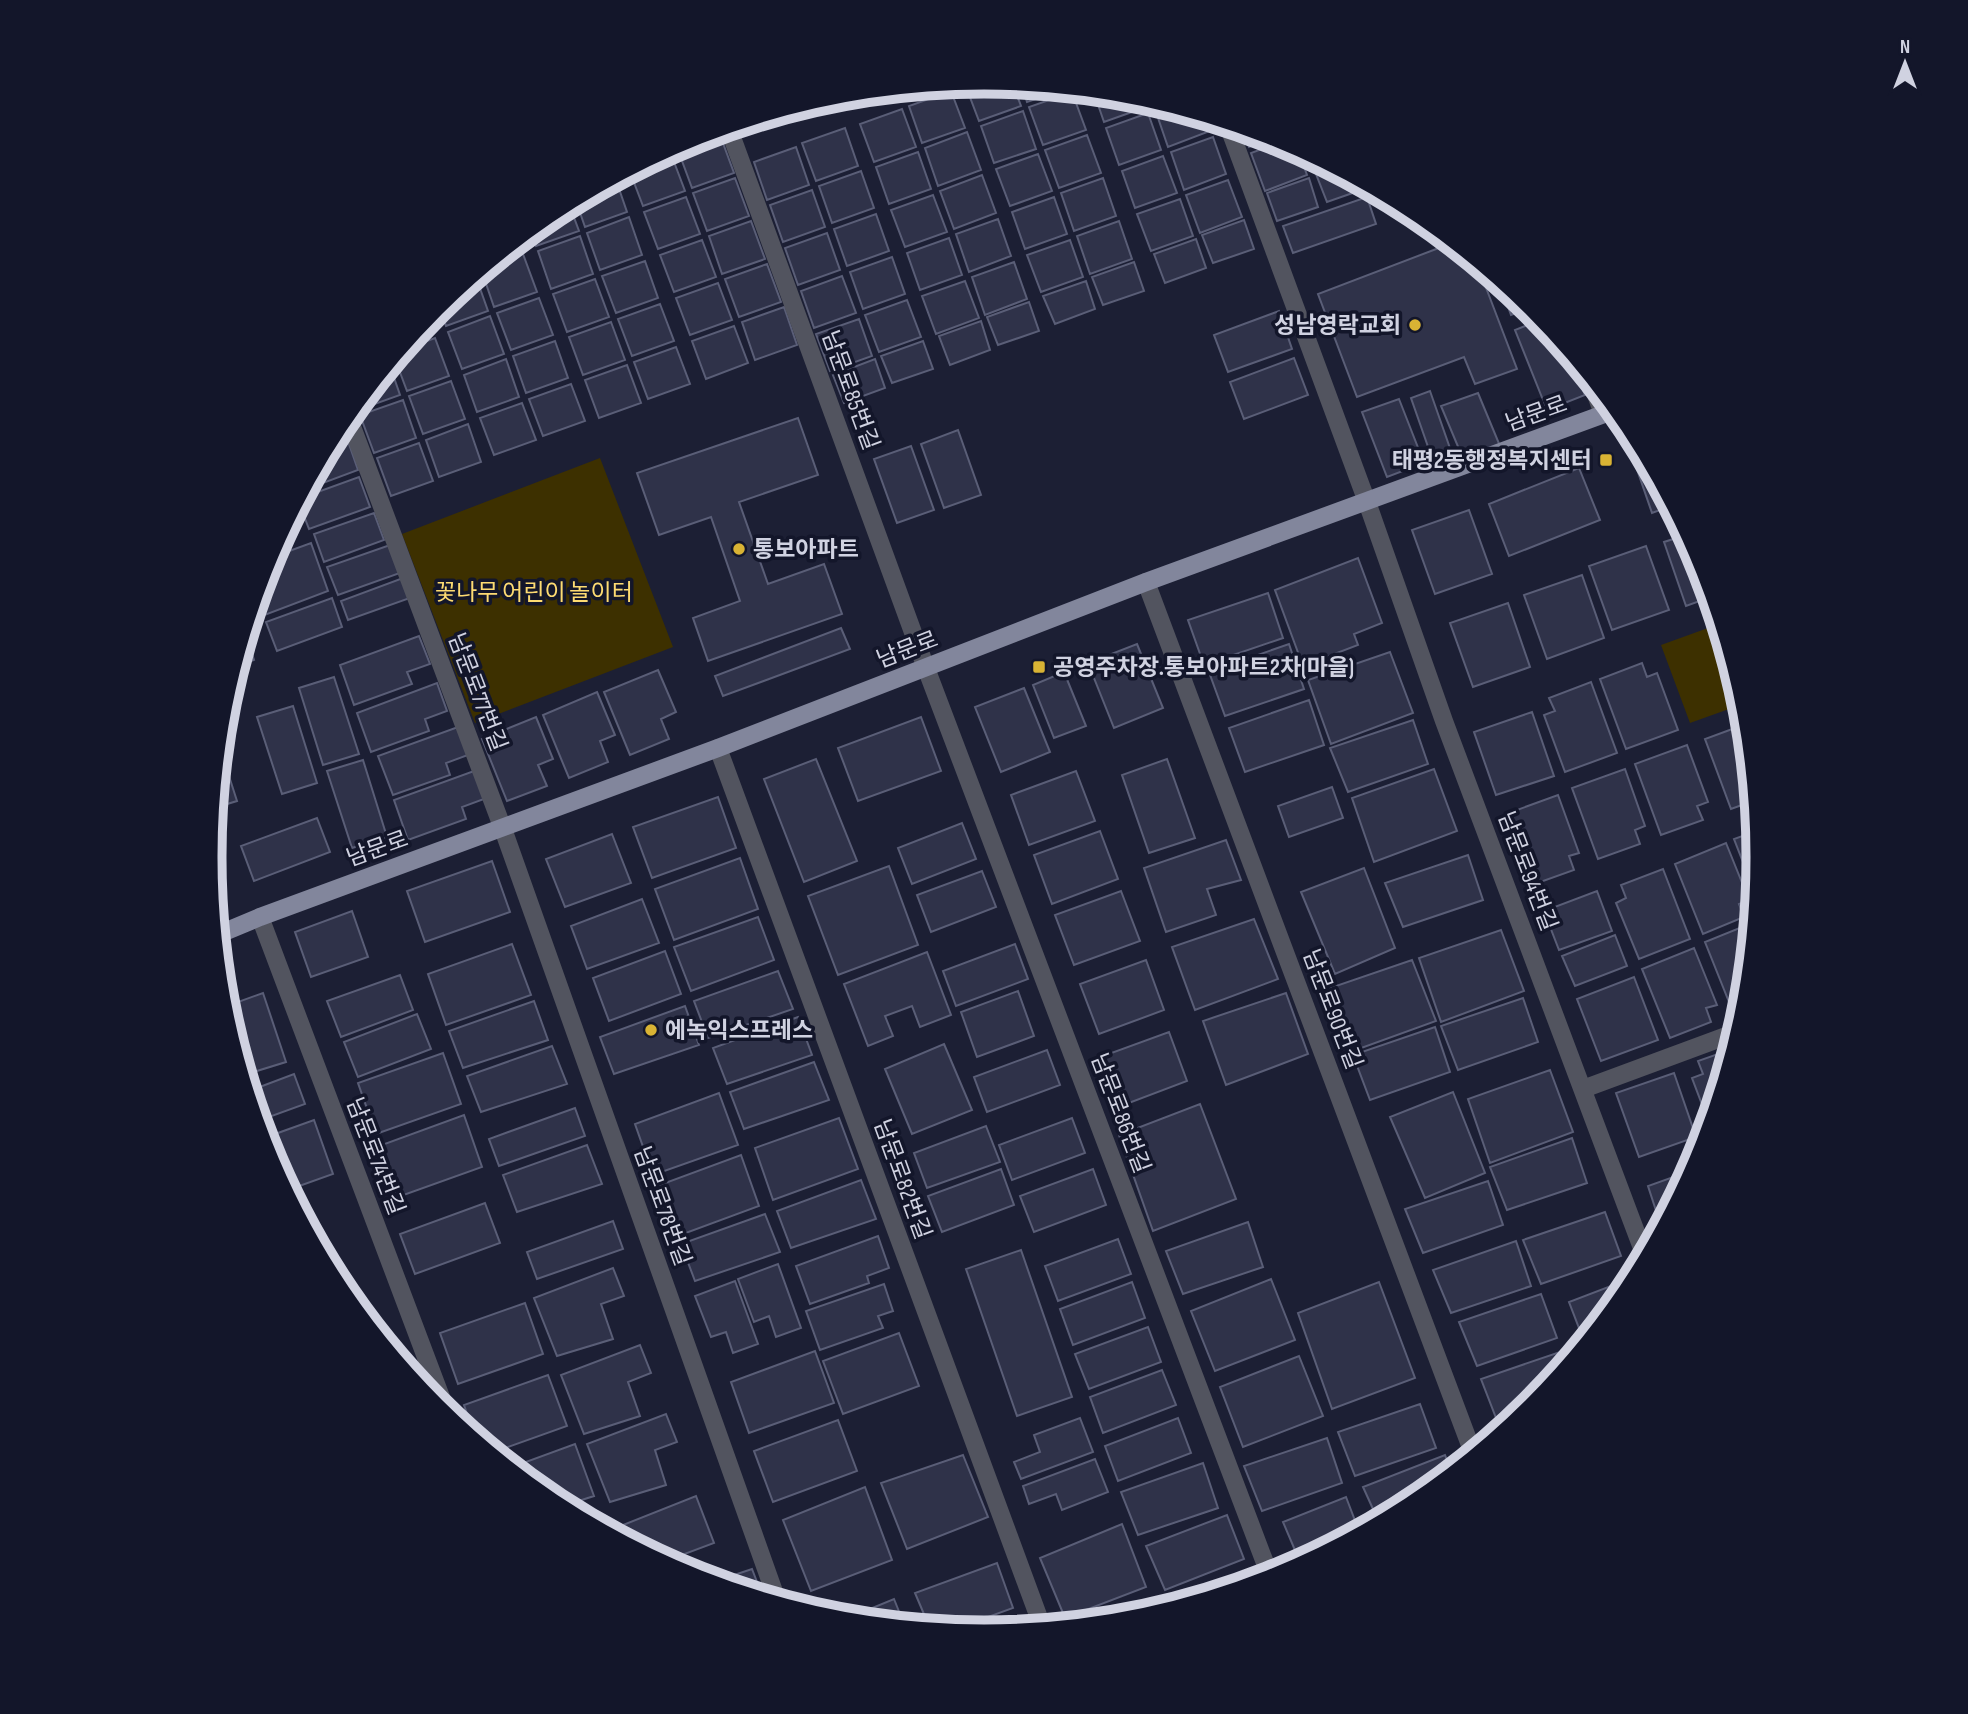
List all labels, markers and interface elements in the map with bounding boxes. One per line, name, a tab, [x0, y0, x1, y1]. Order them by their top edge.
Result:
north arrow	[1870, 28, 1940, 98]
text: N	[1900, 36, 1910, 59]
place label: 성남영락교회	[1274, 312, 1401, 340]
marker: 성남영락교회	[1407, 317, 1423, 333]
street label: 남문로85번길	[816, 327, 885, 454]
street label: 남문로	[1502, 390, 1571, 438]
place label: 태평2동행정복지센터	[1391, 447, 1592, 475]
marker: 태평2동행정복지센터	[1598, 452, 1614, 468]
place label: 통보아파트	[753, 536, 859, 564]
marker: 통보아파트	[731, 541, 747, 557]
park label: 꽃나무 어린이 놀이터	[435, 579, 633, 607]
street label: 남문로	[873, 625, 942, 674]
street label: 남문로77번길	[442, 629, 512, 755]
place label: 공영주차장.통보아파트2차(마을)	[1053, 654, 1354, 682]
marker: 공영주차장.통보아파트2차(마을)	[1031, 659, 1047, 675]
street label: 남문로94번길	[1491, 808, 1563, 935]
street label: 남문로	[343, 825, 412, 873]
street label: 남문로90번길	[1296, 945, 1368, 1073]
place label: 에녹익스프레스	[665, 1017, 813, 1045]
marker: 에녹익스프레스	[643, 1022, 659, 1038]
street label: 남문로86번길	[1084, 1050, 1156, 1177]
street label: 남문로74번길	[340, 1094, 410, 1219]
street label: 남문로82번길	[867, 1115, 937, 1243]
street label: 남문로78번길	[628, 1143, 697, 1270]

